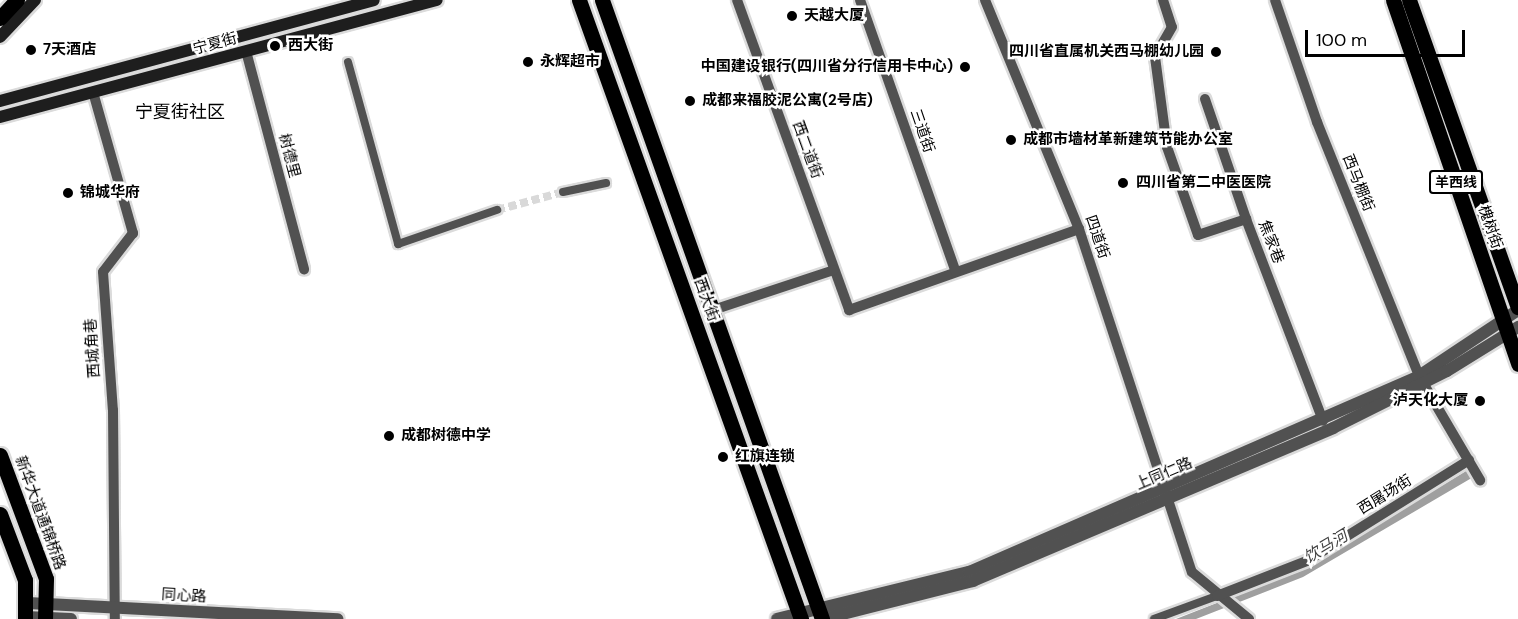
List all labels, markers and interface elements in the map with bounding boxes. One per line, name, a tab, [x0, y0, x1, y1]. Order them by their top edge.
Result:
place label: 天越大厦	[804, 7, 864, 25]
marker: 天越大厦	[785, 9, 799, 23]
scale bar	[1308, 18, 1468, 56]
text: 100 m	[1316, 28, 1367, 52]
street label: 宁夏街	[191, 29, 239, 59]
marker: 西大街	[266, 37, 284, 55]
place label: 西大街	[288, 37, 333, 55]
place label: 7天酒店	[43, 41, 96, 59]
marker: 7天酒店	[24, 43, 38, 57]
place label: 四川省直属机关西马棚幼儿园	[1009, 43, 1204, 61]
marker: 四川省直属机关西马棚幼儿园	[1209, 45, 1223, 59]
place label: 永辉超市	[540, 53, 600, 71]
marker: 永辉超市	[521, 55, 535, 69]
place label: 中国建设银行(四川省分行信用卡中心)	[701, 58, 953, 76]
marker: 中国建设银行(四川省分行信用卡中心)	[958, 60, 972, 74]
place label: 成都来福胶泥公寓(2号店)	[702, 92, 873, 110]
marker: 成都来福胶泥公寓(2号店)	[683, 94, 697, 108]
district label: 宁夏街社区	[135, 101, 225, 123]
street label: 三道街	[906, 107, 938, 155]
street label: 西二道街	[788, 119, 826, 181]
place label: 成都市墙材革新建筑节能办公室	[1023, 131, 1233, 149]
street label: 树德里	[274, 132, 304, 180]
marker: 成都市墙材革新建筑节能办公室	[1004, 133, 1018, 147]
street label: 西马棚街	[1338, 152, 1378, 214]
road number: 羊西线	[1429, 171, 1483, 193]
marker: 四川省第二中医医院	[1114, 174, 1132, 192]
place label: 四川省第二中医医院	[1136, 174, 1271, 192]
place label: 锦城华府	[80, 184, 140, 202]
marker: 锦城华府	[61, 186, 75, 200]
street label: 槐树街	[1474, 203, 1506, 251]
street label: 四道街	[1081, 213, 1113, 261]
street label: 焦家巷	[1255, 218, 1287, 266]
street label: 西大街	[690, 276, 722, 324]
street label: 西城角巷	[82, 317, 104, 379]
place label: 泸天化大厦	[1393, 392, 1468, 410]
marker: 泸天化大厦	[1473, 394, 1487, 408]
place label: 成都树德中学	[401, 427, 491, 445]
marker: 成都树德中学	[382, 429, 396, 443]
place label: 红旗连锁	[735, 448, 795, 466]
marker: 红旗连锁	[716, 450, 730, 464]
street label: 新华大道通锦桥路	[11, 454, 69, 572]
street label: 上同仁路	[1133, 454, 1195, 494]
street label: 西屠场街	[1355, 471, 1415, 519]
water label: 饮马河	[1300, 526, 1352, 568]
street label: 同心路	[161, 586, 207, 606]

